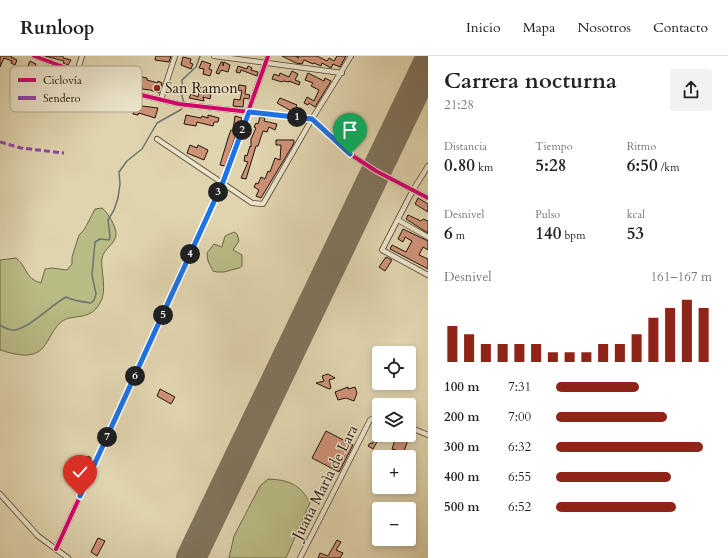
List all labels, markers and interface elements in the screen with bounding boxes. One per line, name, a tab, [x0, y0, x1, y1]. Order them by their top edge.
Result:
text: Runloop	[20, 15, 94, 41]
text: Inicio	[466, 18, 501, 37]
text: Mapa	[523, 18, 555, 37]
text: Nosotros	[577, 18, 631, 37]
text: Contacto	[653, 18, 708, 37]
legend	[10, 66, 142, 112]
text: Carrera nocturna	[444, 66, 617, 96]
button: share	[670, 69, 712, 111]
text: Ciclovía	[43, 73, 82, 88]
place label: San Ramon	[165, 78, 238, 98]
marker: San Ramon	[152, 83, 162, 93]
text: Sendero	[43, 91, 81, 106]
text: 21:28	[444, 96, 474, 114]
pin: 1	[287, 107, 307, 127]
text: 1	[294, 109, 300, 124]
pin	[333, 113, 367, 154]
icon: arrive	[339, 119, 361, 141]
pin: 2	[232, 120, 252, 140]
text: 2	[239, 122, 245, 137]
text: Distancia	[444, 139, 487, 154]
text: Tiempo	[535, 139, 573, 154]
text: Ritmo	[627, 139, 656, 154]
text: 0.80	[444, 154, 475, 177]
text: 5:28	[535, 154, 566, 177]
text: 6:50	[627, 154, 658, 177]
text: km	[475, 160, 493, 175]
text: /km	[658, 160, 679, 175]
pin: 3	[208, 182, 228, 202]
text: 3	[215, 184, 221, 199]
text: Desnivel	[444, 207, 484, 222]
text: Pulso	[535, 207, 560, 222]
text: kcal	[627, 207, 645, 222]
text: 6	[444, 222, 453, 245]
text: 140	[535, 222, 561, 245]
text: 53	[627, 222, 644, 245]
text: m	[453, 228, 465, 243]
text: bpm	[561, 228, 585, 243]
pin: 4	[180, 244, 200, 264]
text: 4	[187, 246, 193, 261]
text: Desnivel	[444, 268, 492, 286]
text: 161–167 m	[650, 268, 712, 286]
pin: 5	[153, 305, 173, 325]
text: 5	[160, 307, 166, 322]
map controls	[372, 346, 416, 546]
button: locate	[372, 346, 416, 390]
pin: 6	[125, 366, 145, 386]
text: 6	[132, 368, 138, 383]
text: 100 m	[444, 378, 479, 396]
text: 7:31	[508, 378, 531, 396]
button: layers	[372, 398, 416, 442]
text: 200 m	[444, 408, 479, 426]
text: 7:00	[508, 408, 531, 426]
street label: Juana Marìa de Lara	[287, 421, 363, 544]
pin: 7	[97, 427, 117, 447]
text: 7	[104, 429, 110, 444]
text: 300 m	[444, 438, 479, 456]
text: 6:32	[508, 438, 531, 456]
button: +	[372, 450, 416, 494]
pin	[63, 455, 97, 496]
icon: check	[69, 461, 91, 483]
text: 400 m	[444, 468, 479, 486]
text: 6:55	[508, 468, 531, 486]
text: 500 m	[444, 498, 479, 516]
text: 6:52	[508, 498, 531, 516]
button: −	[372, 502, 416, 546]

